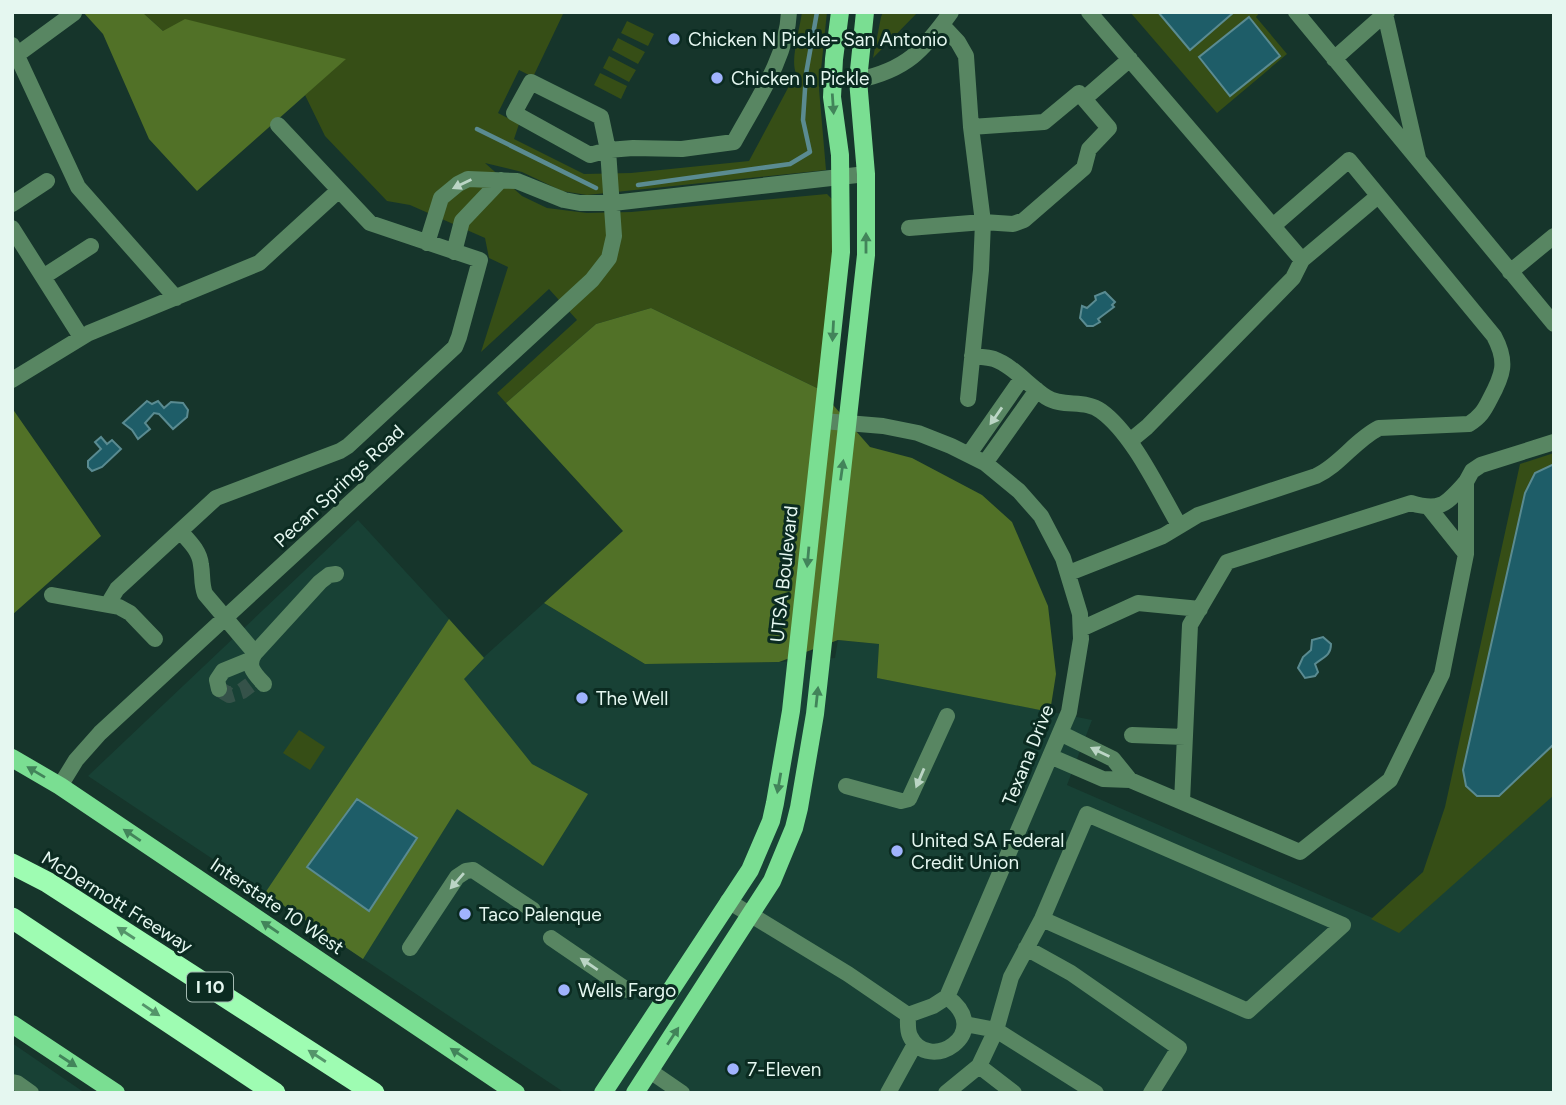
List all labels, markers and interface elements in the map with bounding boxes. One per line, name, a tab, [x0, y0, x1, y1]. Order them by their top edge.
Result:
place label: Chicken N Pickle- San Antonio	[688, 28, 947, 51]
marker: Chicken N Pickle- San Antonio	[666, 31, 682, 47]
place label: Chicken n Pickle	[731, 67, 869, 90]
marker: Chicken n Pickle	[709, 70, 725, 86]
one-way arrow	[828, 94, 839, 116]
one-way arrow	[451, 178, 472, 190]
one-way arrow	[860, 232, 872, 254]
one-way arrow	[828, 320, 839, 342]
one-way arrow	[989, 407, 1003, 425]
street label: Pecan Springs Road	[269, 420, 409, 552]
one-way arrow	[836, 459, 847, 481]
street label: UTSA Boulevard	[765, 504, 803, 644]
one-way arrow	[802, 546, 813, 568]
one-way arrow	[811, 685, 822, 707]
place label: The Well	[596, 687, 668, 710]
marker: The Well	[574, 690, 590, 706]
street label: Texana Drive	[997, 701, 1059, 809]
one-way arrow	[1090, 747, 1110, 758]
one-way arrow	[27, 766, 46, 778]
one-way arrow	[914, 768, 925, 789]
one-way arrow	[773, 772, 784, 794]
one-way arrow	[123, 828, 142, 841]
place label: United SA Federal Credit Union	[911, 829, 1064, 874]
marker: United SA Federal Credit Union	[889, 843, 905, 859]
street label: McDermott Freeway	[37, 846, 197, 958]
street label: Interstate 10 West	[206, 853, 348, 959]
one-way arrow	[449, 872, 465, 890]
place label: Taco Palenque	[479, 903, 602, 926]
marker: Taco Palenque	[457, 906, 473, 922]
one-way arrow	[261, 921, 280, 934]
one-way arrow	[116, 926, 135, 939]
one-way arrow	[580, 957, 598, 971]
road number: I 10	[187, 972, 233, 1002]
place label: Wells Fargo	[578, 979, 676, 1002]
marker: Wells Fargo	[556, 982, 572, 998]
one-way arrow	[141, 1003, 160, 1016]
one-way arrow	[666, 1027, 680, 1045]
one-way arrow	[450, 1048, 469, 1061]
one-way arrow	[307, 1049, 327, 1062]
one-way arrow	[58, 1054, 77, 1067]
place label: 7-Eleven	[747, 1058, 821, 1081]
marker: 7-Eleven	[725, 1061, 741, 1077]

